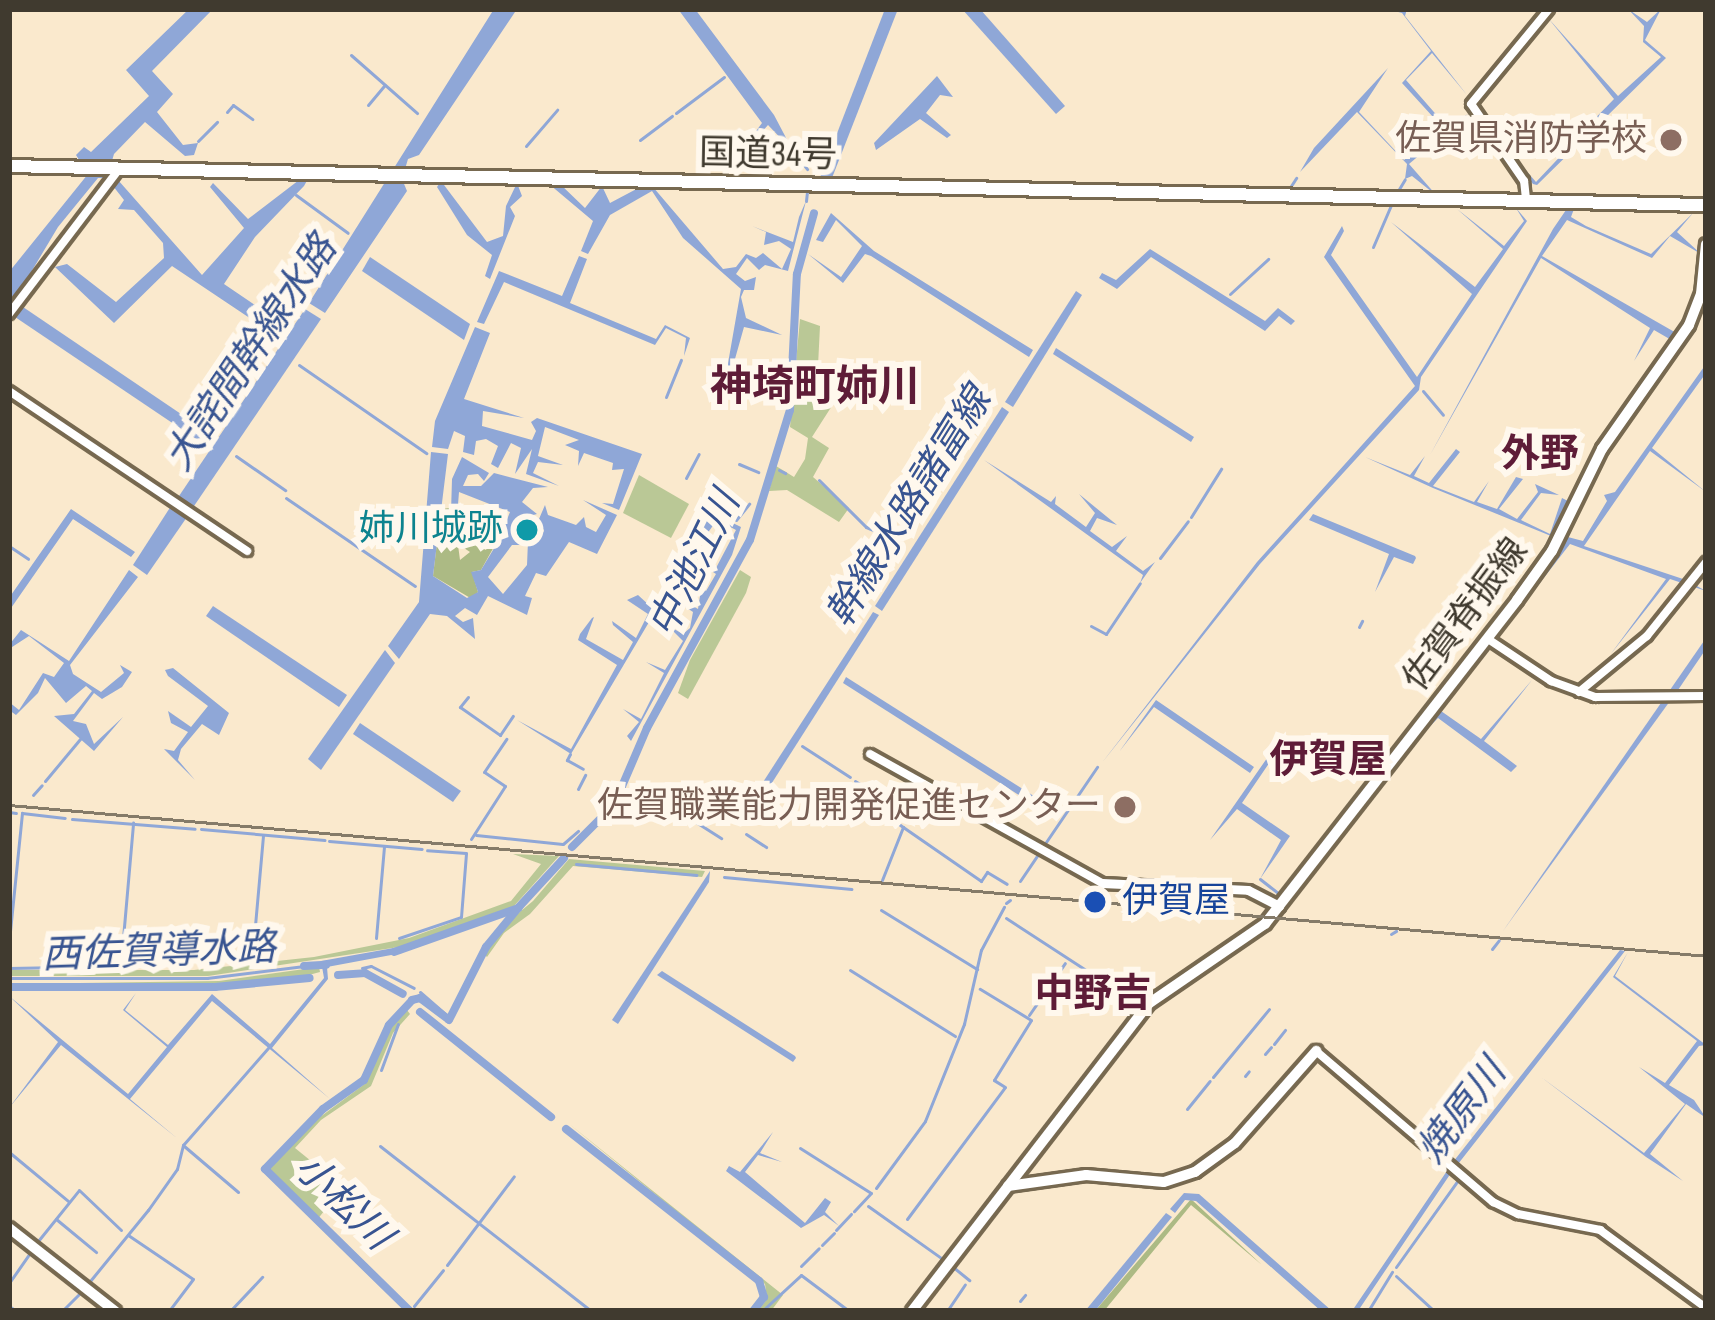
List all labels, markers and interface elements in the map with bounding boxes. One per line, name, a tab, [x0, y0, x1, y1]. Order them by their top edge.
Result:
place label: 佐賀県消防学校	[1395, 118, 1647, 162]
marker: 佐賀県消防学校	[1658, 127, 1684, 153]
street label: 国道34号	[699, 132, 837, 178]
water label: 大詫間幹線水路	[156, 228, 348, 480]
district label: 神埼町姉川	[710, 363, 920, 413]
water label: 幹線水路諸富線	[818, 380, 1002, 636]
district label: 外野	[1501, 432, 1579, 478]
water label: 中池江川	[641, 485, 751, 645]
place label: 姉川城跡	[359, 508, 503, 552]
marker: 姉川城跡	[514, 517, 540, 543]
street label: 佐賀脊振線	[1395, 530, 1537, 700]
district label: 伊賀屋	[1270, 738, 1386, 784]
place label: 佐賀職業能力開発促進センター	[597, 785, 1101, 829]
marker: 佐賀職業能力開発促進センター	[1112, 794, 1138, 820]
place label: 伊賀屋	[1122, 880, 1230, 924]
marker: 伊賀屋	[1079, 886, 1111, 918]
water label: 西佐賀導水路	[41, 926, 277, 980]
district label: 中野吉	[1035, 972, 1151, 1018]
water label: 焼原川	[1409, 1051, 1517, 1173]
water label: 小松川	[284, 1146, 400, 1260]

